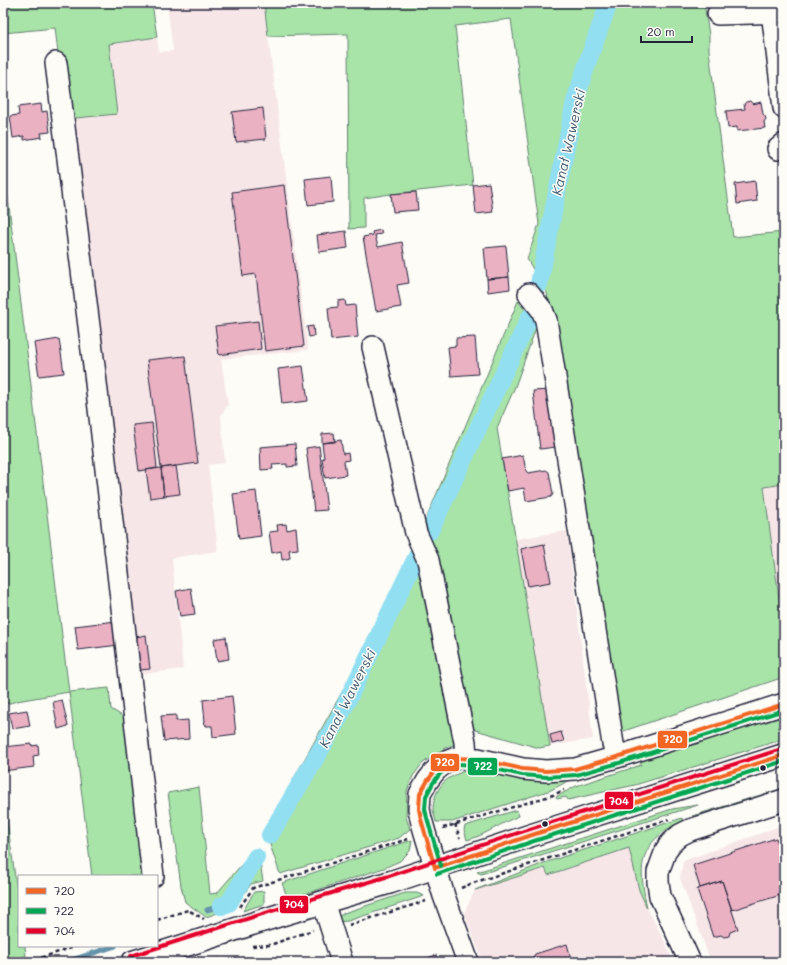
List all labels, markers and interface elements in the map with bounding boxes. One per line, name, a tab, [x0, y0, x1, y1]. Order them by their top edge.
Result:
scale bar	[641, 18, 692, 44]
text: 20 m	[647, 23, 675, 39]
water label: Kanał Wawerski	[547, 86, 590, 197]
water label: Kanał Wawerski	[314, 645, 380, 751]
line badge: 720	[657, 730, 688, 749]
text: 720	[663, 731, 683, 746]
line badge: 720	[430, 753, 460, 772]
text: 720	[435, 754, 455, 769]
line badge: 722	[467, 757, 498, 776]
text: 722	[474, 758, 492, 773]
unlabelled marker	[758, 763, 768, 773]
line badge: 704	[604, 791, 634, 810]
text: 704	[609, 793, 629, 808]
unlabelled marker	[540, 819, 550, 829]
legend	[18, 875, 158, 947]
text: 720	[54, 882, 75, 898]
line badge: 704	[279, 895, 309, 914]
text: 704	[284, 896, 304, 911]
text: 722	[54, 902, 74, 918]
text: 704	[54, 922, 75, 938]

